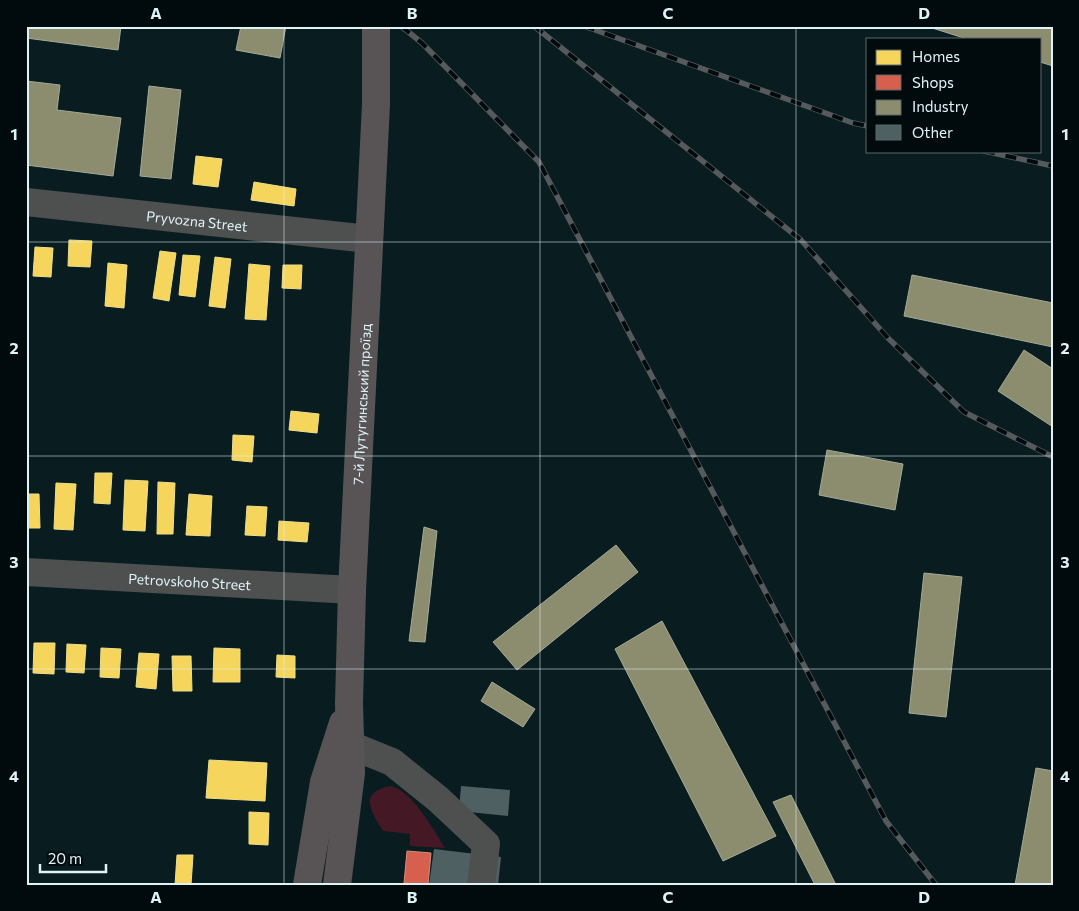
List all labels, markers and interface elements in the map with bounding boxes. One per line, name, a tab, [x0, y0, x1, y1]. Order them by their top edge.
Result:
text: A	[150, 3, 162, 22]
text: B	[407, 3, 418, 22]
text: C	[663, 3, 674, 22]
text: D	[918, 3, 930, 22]
legend	[866, 38, 1042, 152]
text: Homes	[912, 47, 960, 65]
text: Shops	[912, 73, 954, 91]
text: Industry	[912, 97, 969, 115]
text: Other	[912, 123, 953, 141]
text: 1	[10, 124, 18, 143]
text: 1	[1061, 124, 1069, 143]
street label: Pryvozna Street	[146, 207, 249, 234]
street label: 7-й Лутугинський проїзд	[349, 323, 374, 485]
text: 2	[9, 338, 19, 357]
text: 2	[1060, 338, 1070, 357]
text: 3	[9, 552, 19, 571]
text: 3	[1060, 552, 1070, 571]
street label: Petrovskoho Street	[128, 569, 252, 593]
text: 4	[9, 766, 19, 785]
text: 4	[1060, 766, 1070, 785]
scale bar	[40, 841, 106, 873]
text: 20 m	[48, 849, 82, 867]
text: A	[150, 887, 162, 906]
text: B	[407, 887, 418, 906]
text: C	[663, 887, 674, 906]
text: D	[918, 887, 930, 906]

